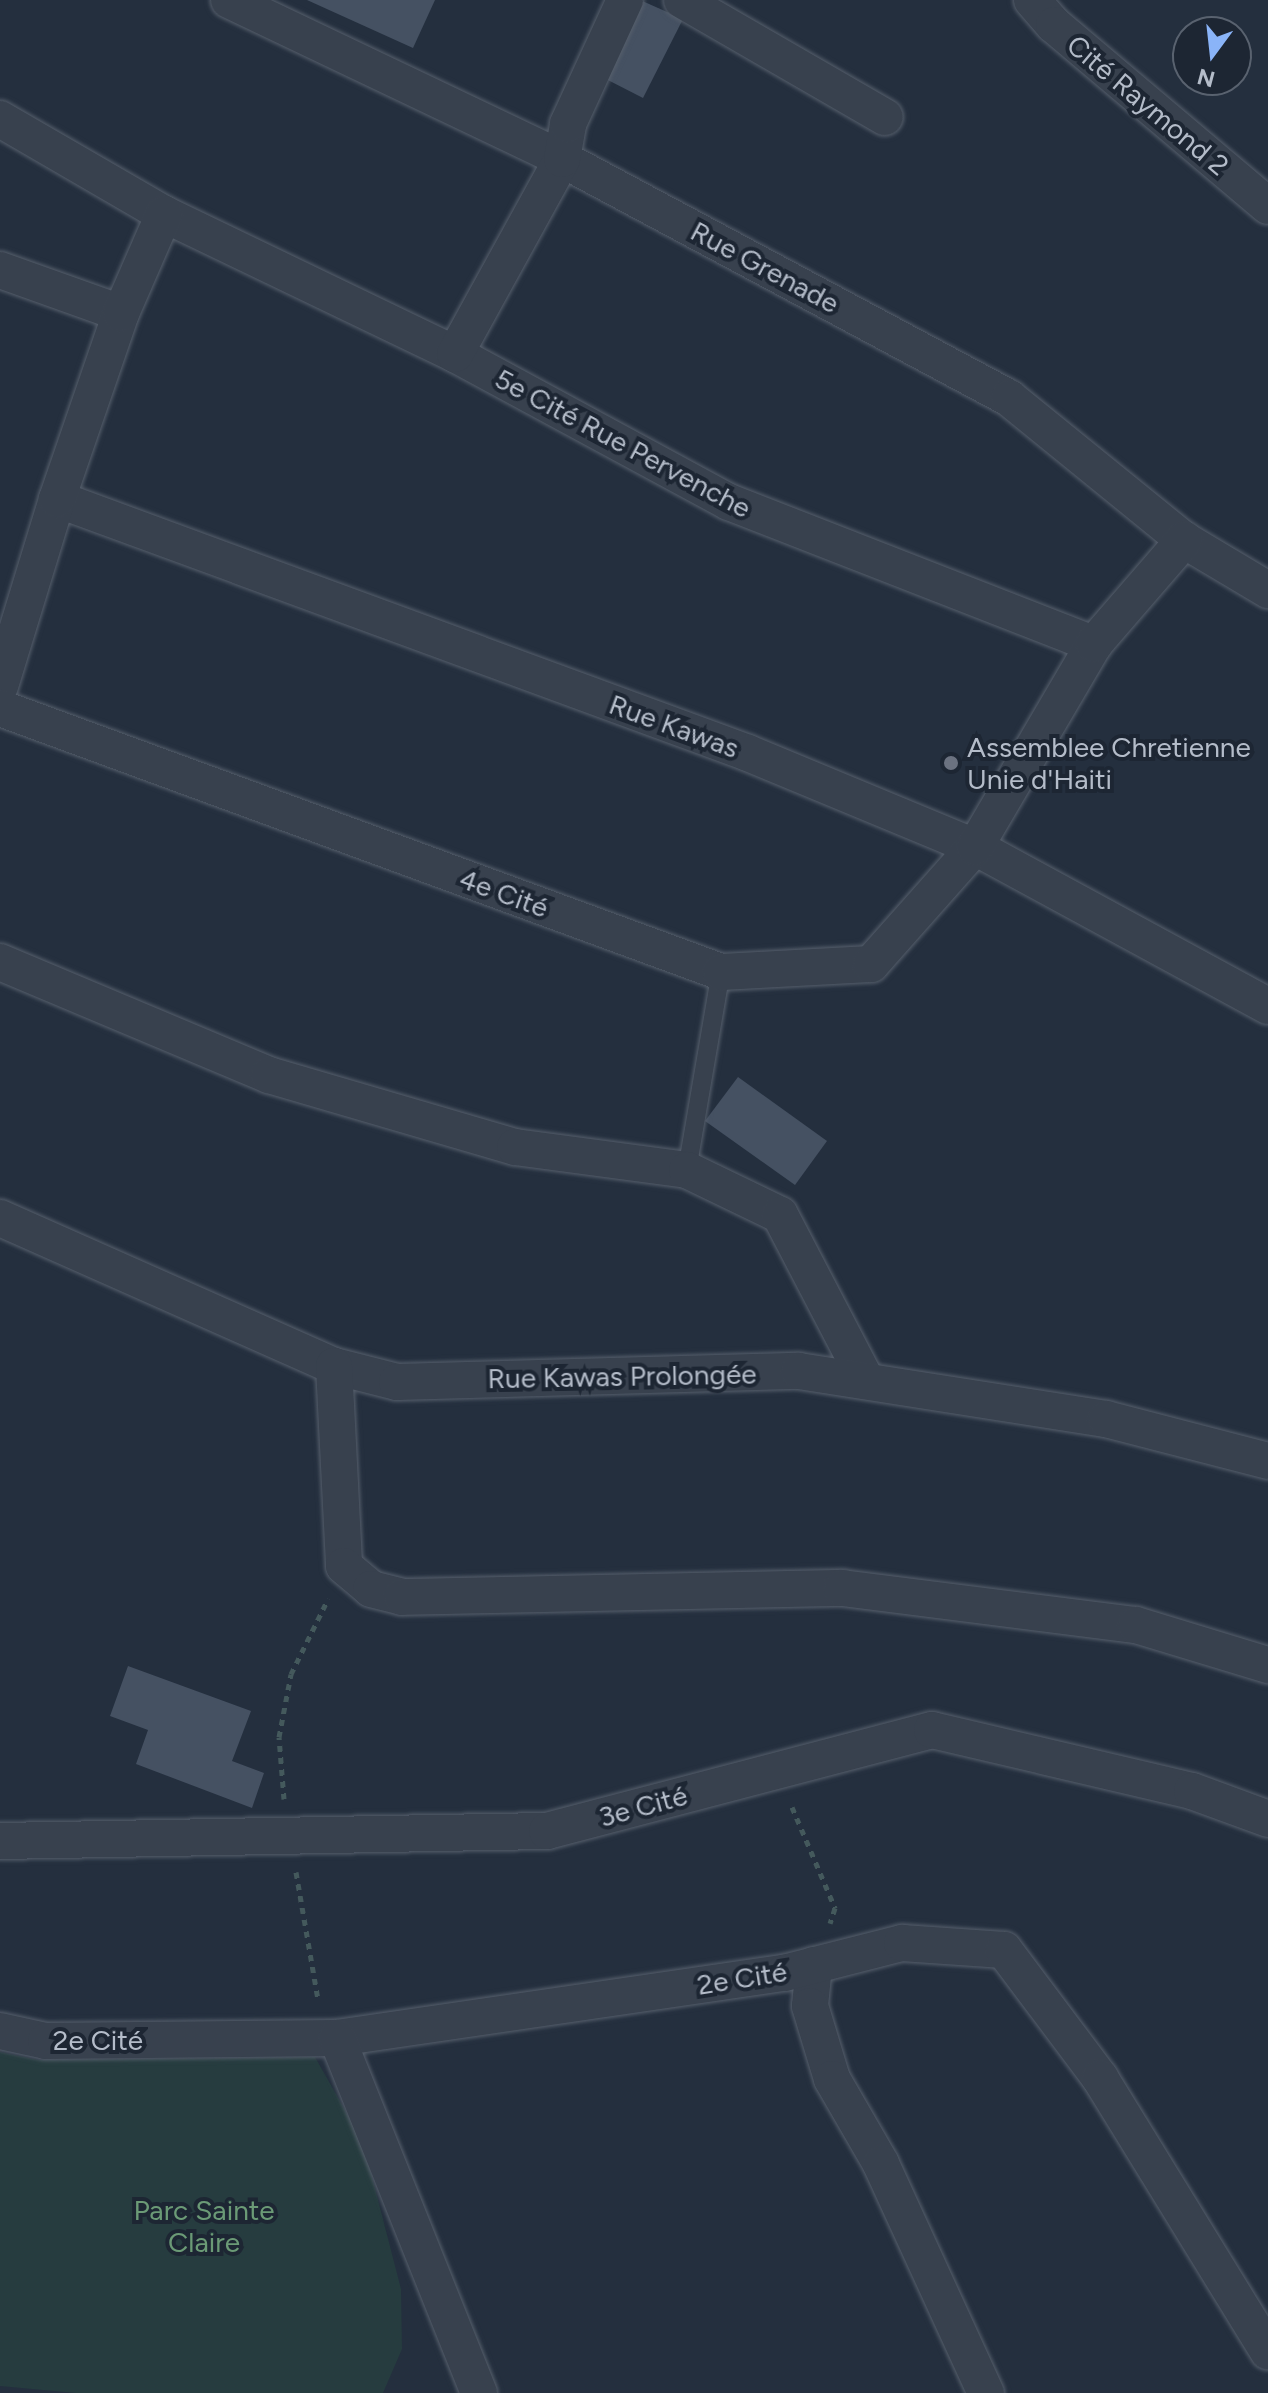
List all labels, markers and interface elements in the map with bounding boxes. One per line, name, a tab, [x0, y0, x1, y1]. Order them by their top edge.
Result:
north arrow	[1172, 16, 1252, 96]
street label: Cité Raymond 2	[1060, 28, 1236, 182]
text: N	[1194, 62, 1218, 93]
street label: Rue Grenade	[685, 214, 845, 320]
street label: 5e Cité Rue Pervenche	[489, 361, 757, 525]
street label: Rue Kawas	[605, 687, 743, 765]
place label: Assemblee Chretienne Unie d'Haiti	[967, 730, 1251, 796]
marker: Assemblee Chretienne Unie d'Haiti	[942, 754, 960, 772]
street label: 4e Cité	[455, 861, 553, 925]
street label: Rue Kawas Prolongée	[487, 1357, 757, 1395]
street label: 3e Cité	[595, 1778, 691, 1834]
street label: 2e Cité	[695, 1954, 789, 2002]
street label: 2e Cité	[53, 2023, 143, 2057]
park label: Parc Sainte Claire	[133, 2193, 275, 2259]

